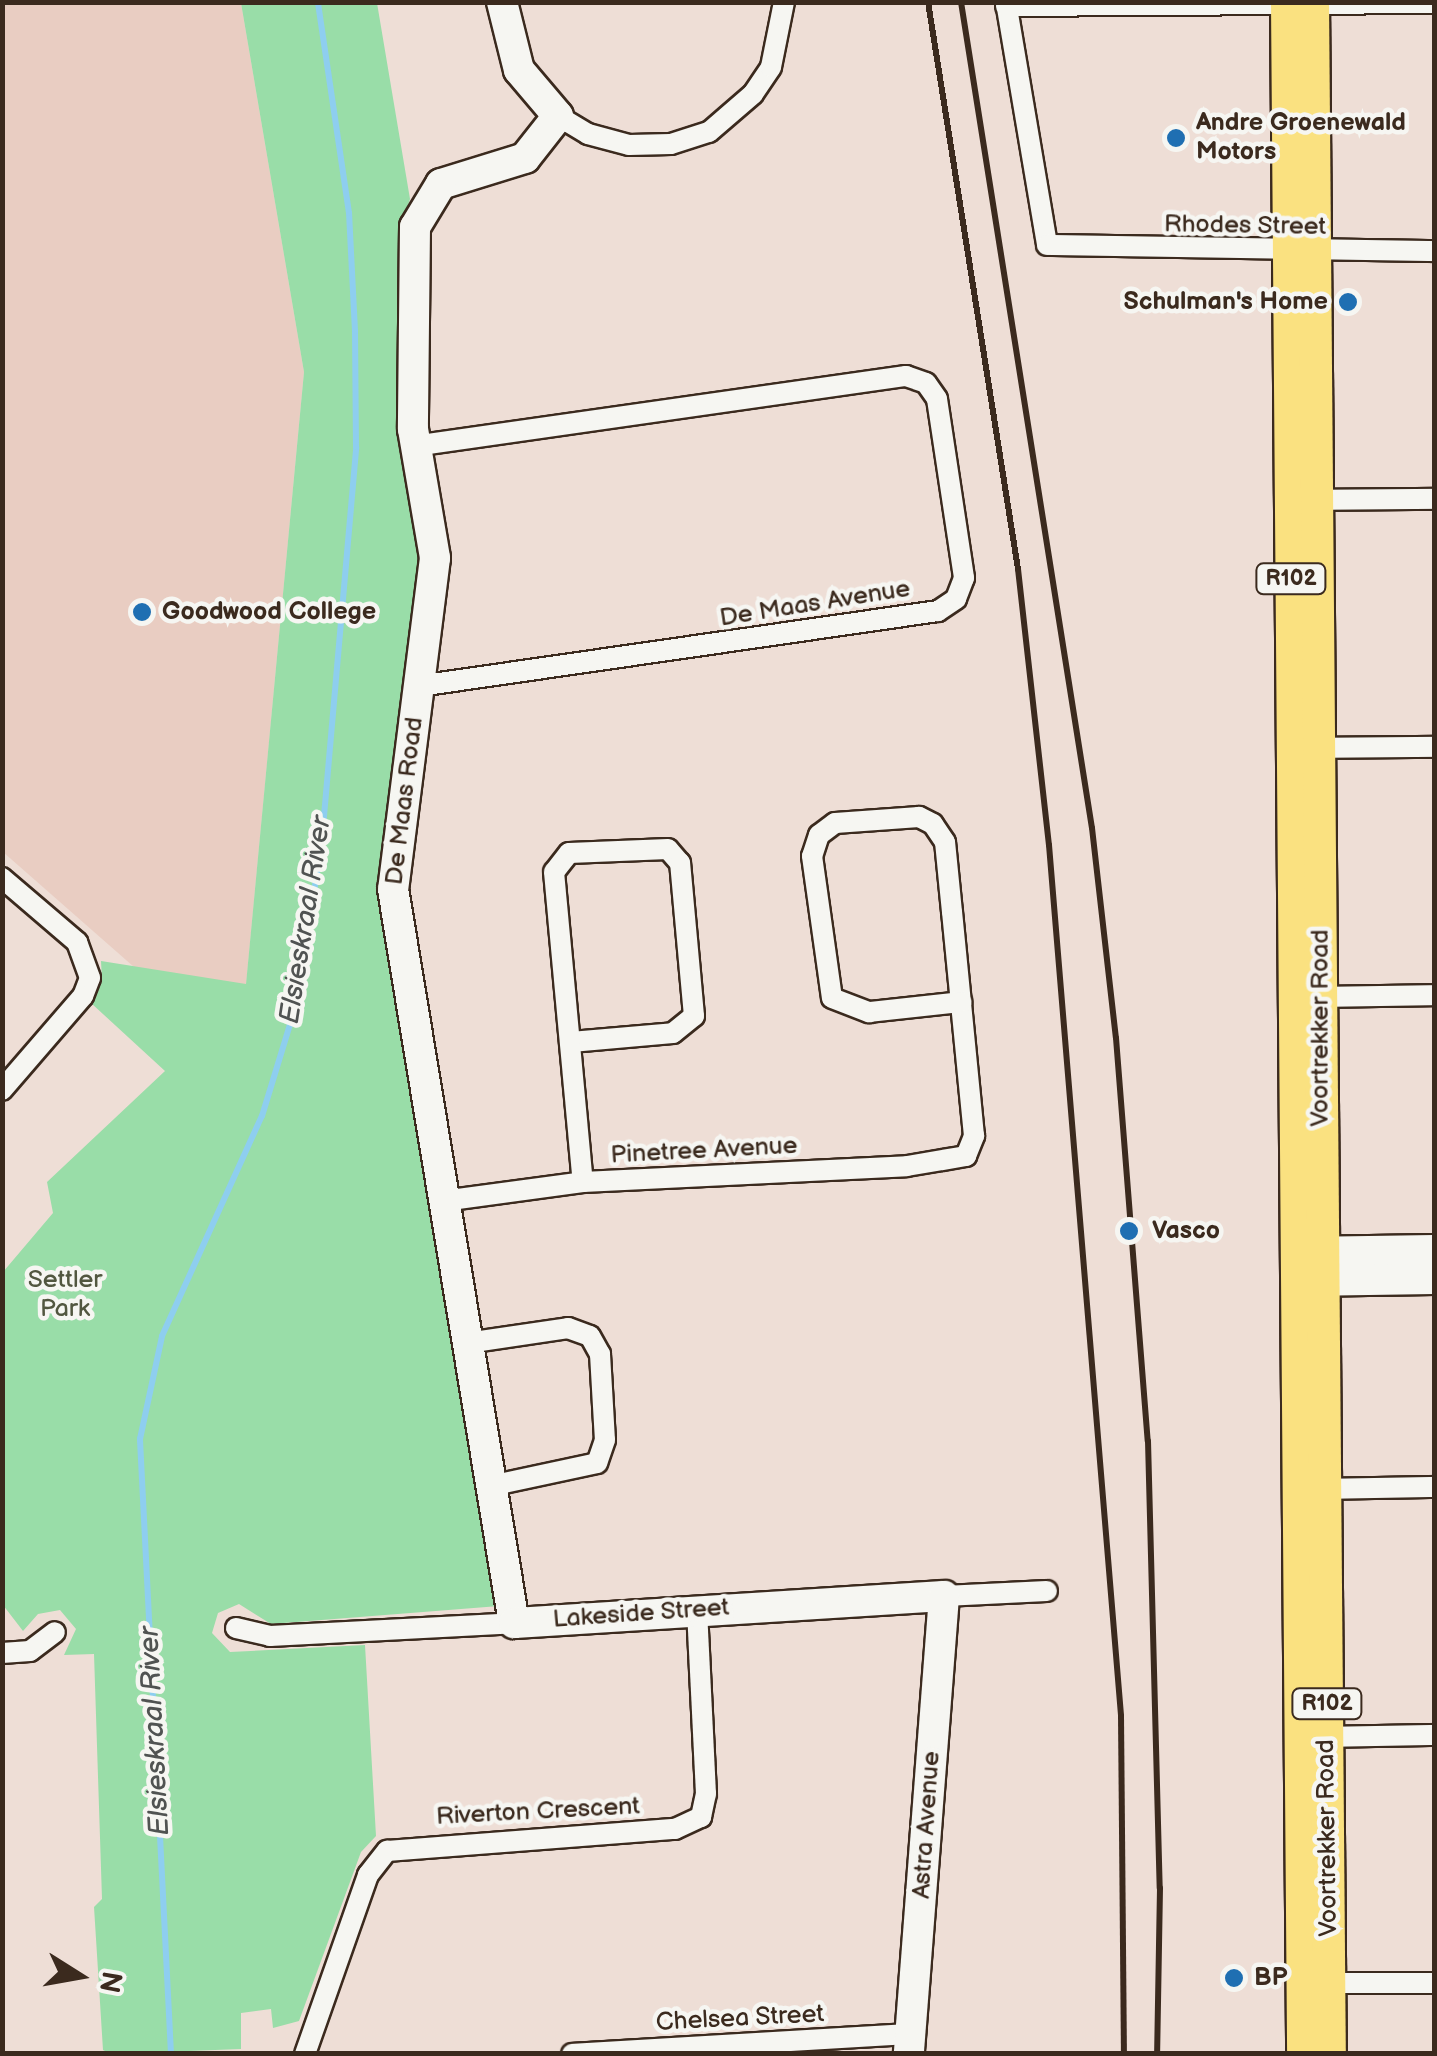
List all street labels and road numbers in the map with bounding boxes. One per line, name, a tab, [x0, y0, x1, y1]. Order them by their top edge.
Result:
street label: Rhodes Street	[1163, 210, 1327, 242]
road number: R102	[1254, 562, 1328, 596]
street label: De Maas Avenue	[718, 574, 912, 634]
street label: De Maas Road	[380, 715, 430, 887]
street label: Voortrekker Road	[1306, 929, 1336, 1127]
street label: Pinetree Avenue	[610, 1131, 798, 1171]
street label: Lakeside Street	[552, 1593, 730, 1635]
road number: R102	[1290, 1687, 1364, 1721]
street label: Voortrekker Road	[1311, 1739, 1345, 1937]
street label: Astra Avenue	[907, 1750, 947, 1900]
street label: Riverton Crescent	[435, 1792, 641, 1832]
street label: Chelsea Street	[655, 2000, 825, 2038]

